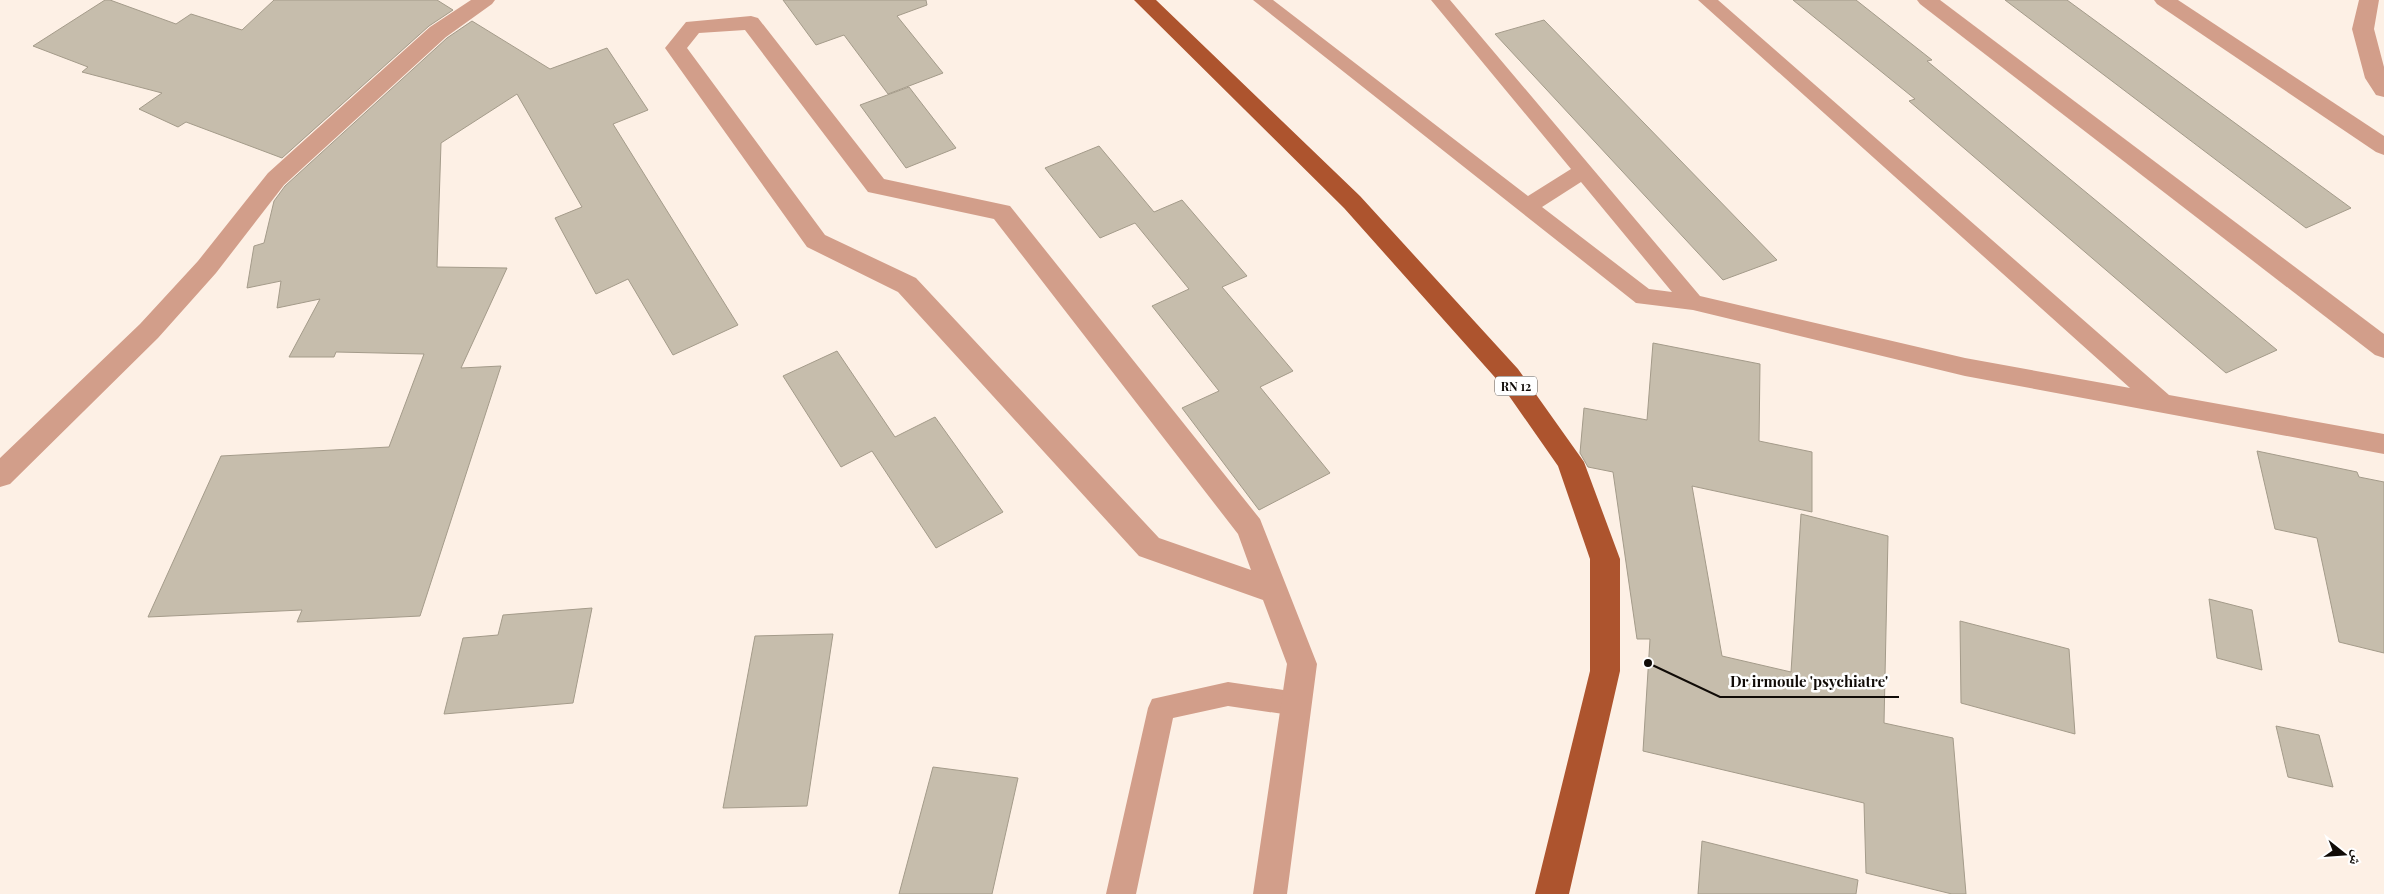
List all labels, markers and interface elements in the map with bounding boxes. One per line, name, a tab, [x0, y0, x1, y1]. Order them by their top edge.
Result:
road number: RN 12	[1495, 376, 1537, 396]
callout: Dr irmoule 'psychiatre'	[1720, 667, 1899, 697]
text: Dr irmoule 'psychiatre'	[1730, 671, 1888, 691]
north arrow	[2319, 829, 2369, 879]
text: ش	[2346, 848, 2368, 868]

